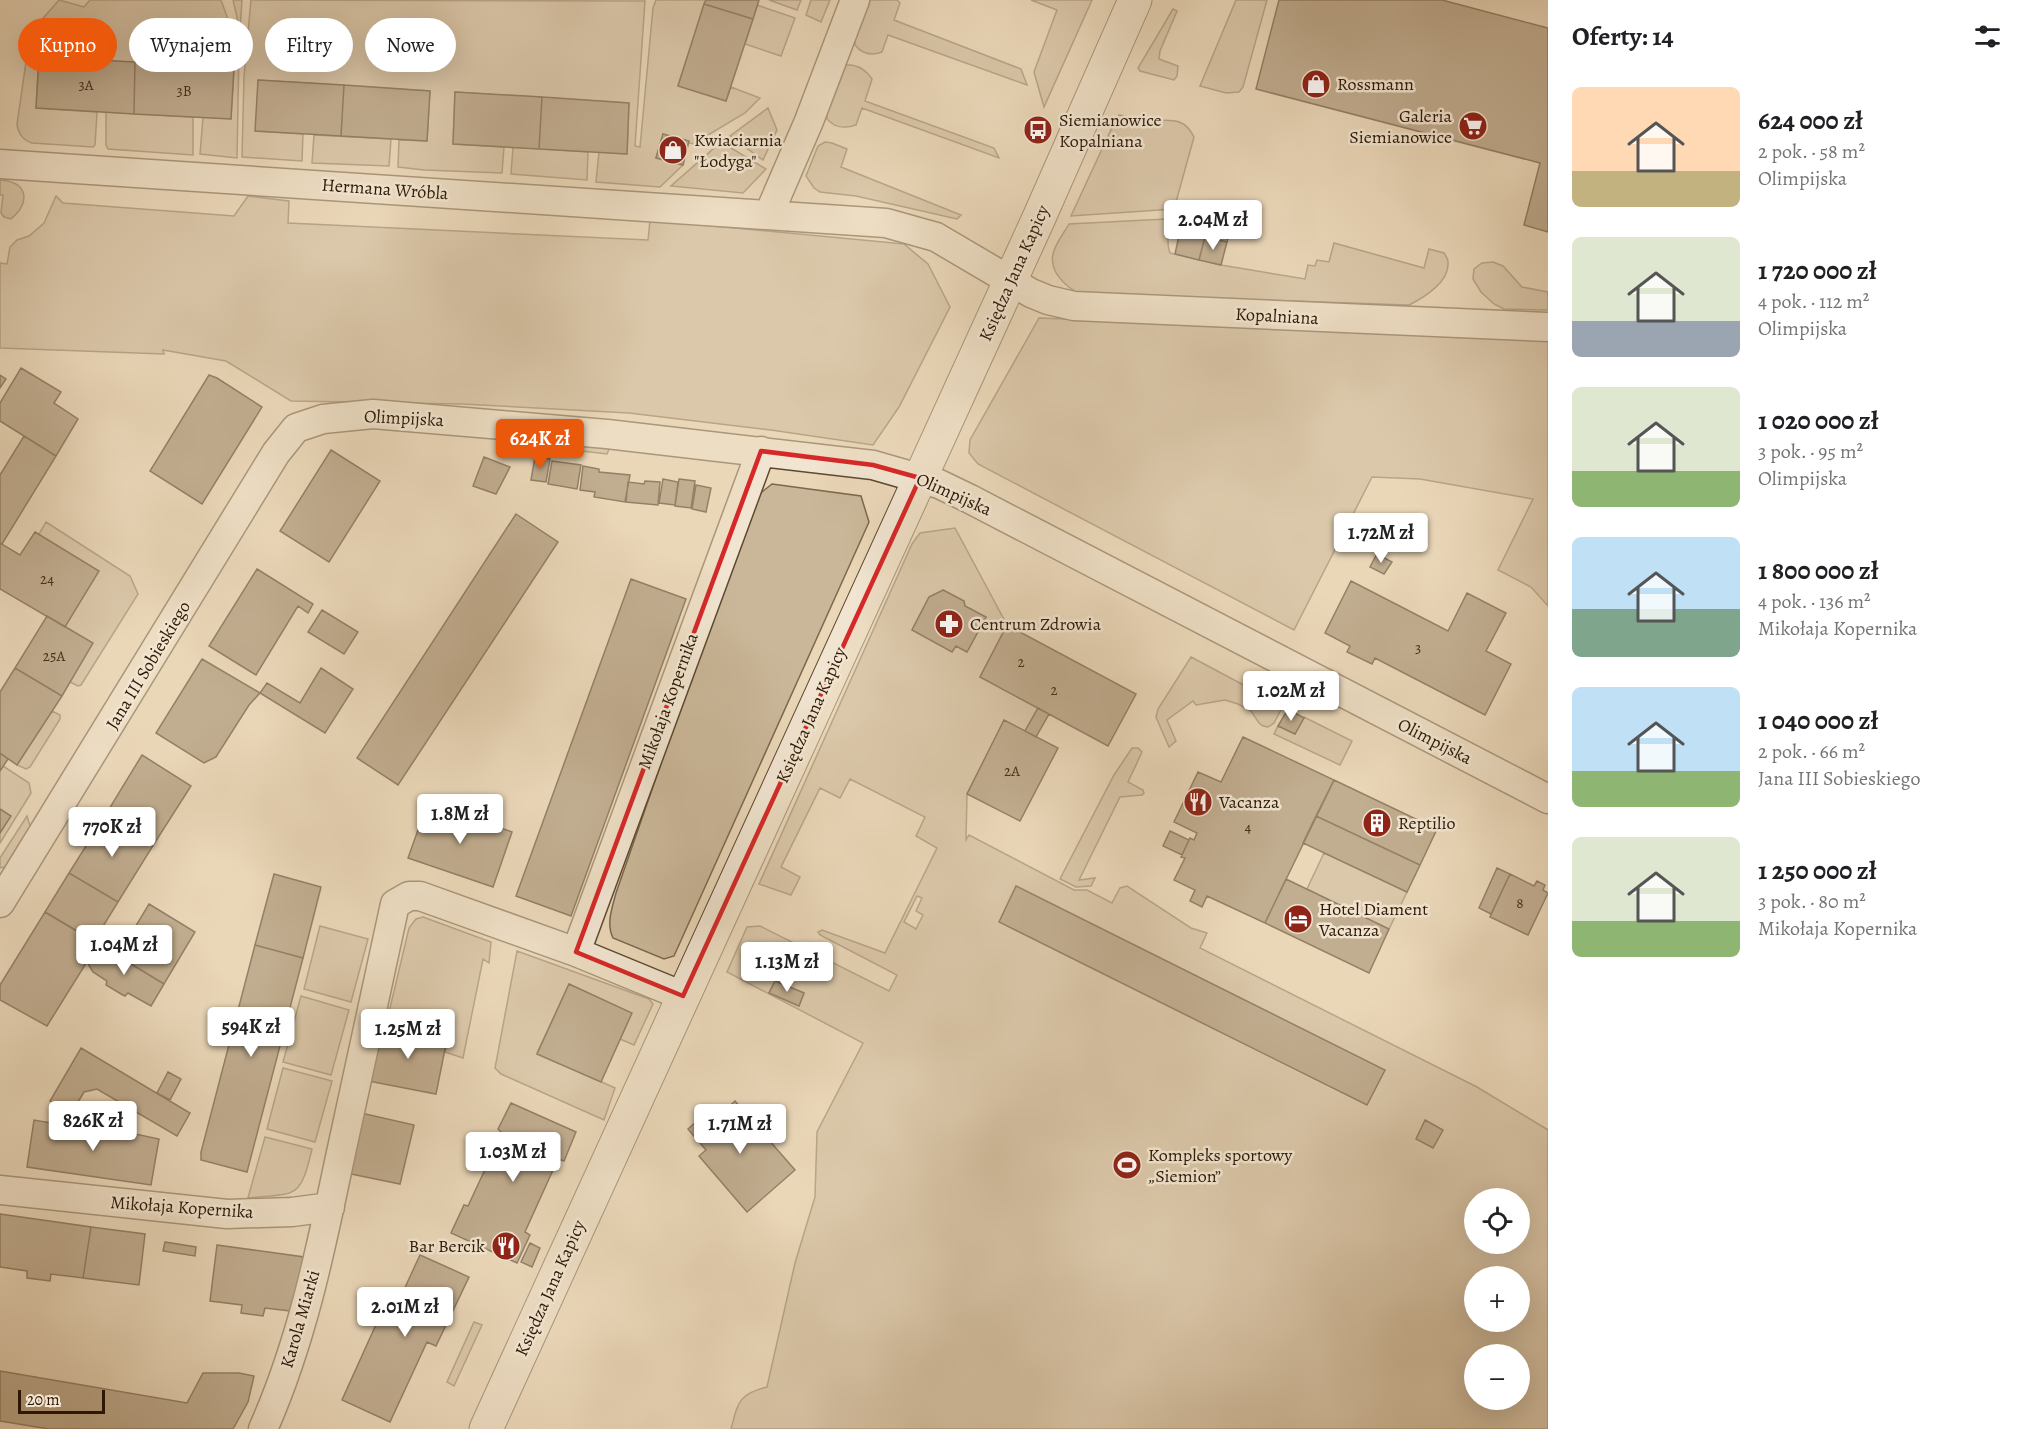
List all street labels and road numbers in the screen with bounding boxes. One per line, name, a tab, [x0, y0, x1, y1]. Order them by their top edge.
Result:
street label: Hermana Wróbla	[321, 173, 450, 205]
street label: Księdza Jana Kapicy	[973, 200, 1055, 345]
street label: Kopalniana	[1235, 302, 1320, 330]
street label: Olimpijska	[363, 404, 445, 432]
street label: Olimpijska	[912, 467, 996, 522]
street label: Jana III Sobieskiego	[100, 596, 196, 734]
street label: Mikołaja Kopernika	[632, 629, 704, 773]
street label: Księdza Jana Kapicy	[770, 642, 852, 787]
street label: Olimpijska	[1394, 712, 1477, 770]
street label: Mikołaja Kopernika	[110, 1190, 255, 1224]
street label: Księdza Jana Kapicy	[509, 1215, 591, 1360]
street label: Karola Miarki	[275, 1267, 325, 1371]

